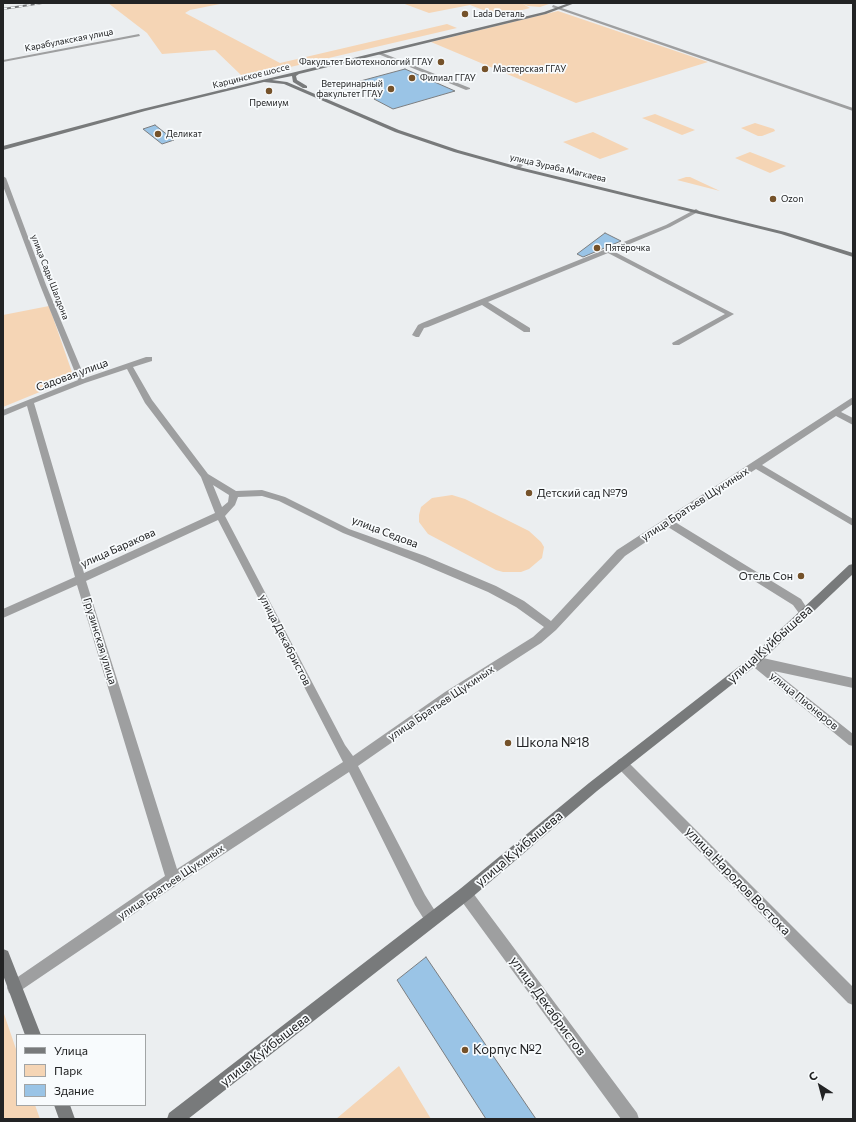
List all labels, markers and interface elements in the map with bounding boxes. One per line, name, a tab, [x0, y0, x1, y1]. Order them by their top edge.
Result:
marker: Lada Dеталь	[460, 9, 470, 19]
place label: Lada Dеталь	[473, 9, 525, 19]
street label: Карабулакская улица	[24, 26, 114, 54]
place label: Факультет Биотехнологий ГГАУ	[299, 57, 433, 67]
marker: Факультет Биотехнологий ГГАУ	[436, 57, 446, 67]
street label: Карцинское шоссе	[211, 61, 291, 91]
marker: Мастерская ГГАУ	[480, 64, 490, 74]
place label: Мастерская ГГАУ	[493, 64, 566, 74]
marker: Филиал ГГАУ	[407, 73, 417, 83]
place label: Филиал ГГАУ	[420, 73, 476, 83]
place label: Ветеринарный факультет ГГАУ	[316, 79, 383, 100]
marker: Ветеринарный факультет ГГАУ	[386, 84, 396, 94]
marker: Премиум	[264, 86, 274, 96]
place label: Премиум	[249, 98, 289, 108]
marker: Деликат	[153, 129, 163, 139]
place label: Деликат	[166, 129, 202, 139]
street label: улица Зураба Магкаева	[509, 152, 607, 184]
marker: Ozon	[768, 194, 778, 204]
place label: Ozon	[781, 194, 803, 204]
street label: улица Сады Шалдона	[29, 233, 71, 321]
marker: Пятёрочка	[592, 243, 602, 253]
place label: Пятёрочка	[605, 243, 650, 253]
street label: Садовая улица	[34, 356, 110, 394]
street label: улица Братьев Щукиных	[639, 464, 751, 544]
place label: Детский сад №79	[537, 486, 628, 500]
marker: Детский сад №79	[524, 488, 534, 498]
street label: улица Седова	[350, 513, 420, 551]
street label: улица Баракова	[78, 526, 158, 570]
place label: Отель Сон	[739, 569, 793, 583]
marker: Отель Сон	[796, 571, 806, 581]
street label: улица Декабристов	[256, 592, 314, 688]
street label: Грузинская улица	[81, 596, 119, 686]
street label: улица Куйбышева	[724, 602, 816, 686]
street label: улица Братьев Щукиных	[385, 662, 497, 744]
street label: улица Пионеров	[767, 669, 841, 733]
place label: Школа №18	[516, 735, 589, 751]
marker: Школа №18	[503, 738, 513, 748]
street label: улица Куйбышева	[472, 808, 566, 890]
street label: улица Народов Востока	[682, 824, 794, 938]
street label: улица Братьев Щукиных	[115, 841, 227, 923]
street label: улица Декабристов	[507, 953, 589, 1059]
street label: улица Куйбышева	[217, 1010, 313, 1090]
legend	[16, 1034, 146, 1106]
place label: Корпус №2	[473, 1042, 542, 1058]
text: Улица	[54, 1043, 88, 1057]
marker: Корпус №2	[460, 1045, 470, 1055]
text: Парк	[54, 1063, 83, 1077]
north arrow	[800, 1066, 840, 1106]
text: С	[806, 1068, 820, 1083]
text: Здание	[54, 1083, 94, 1097]

